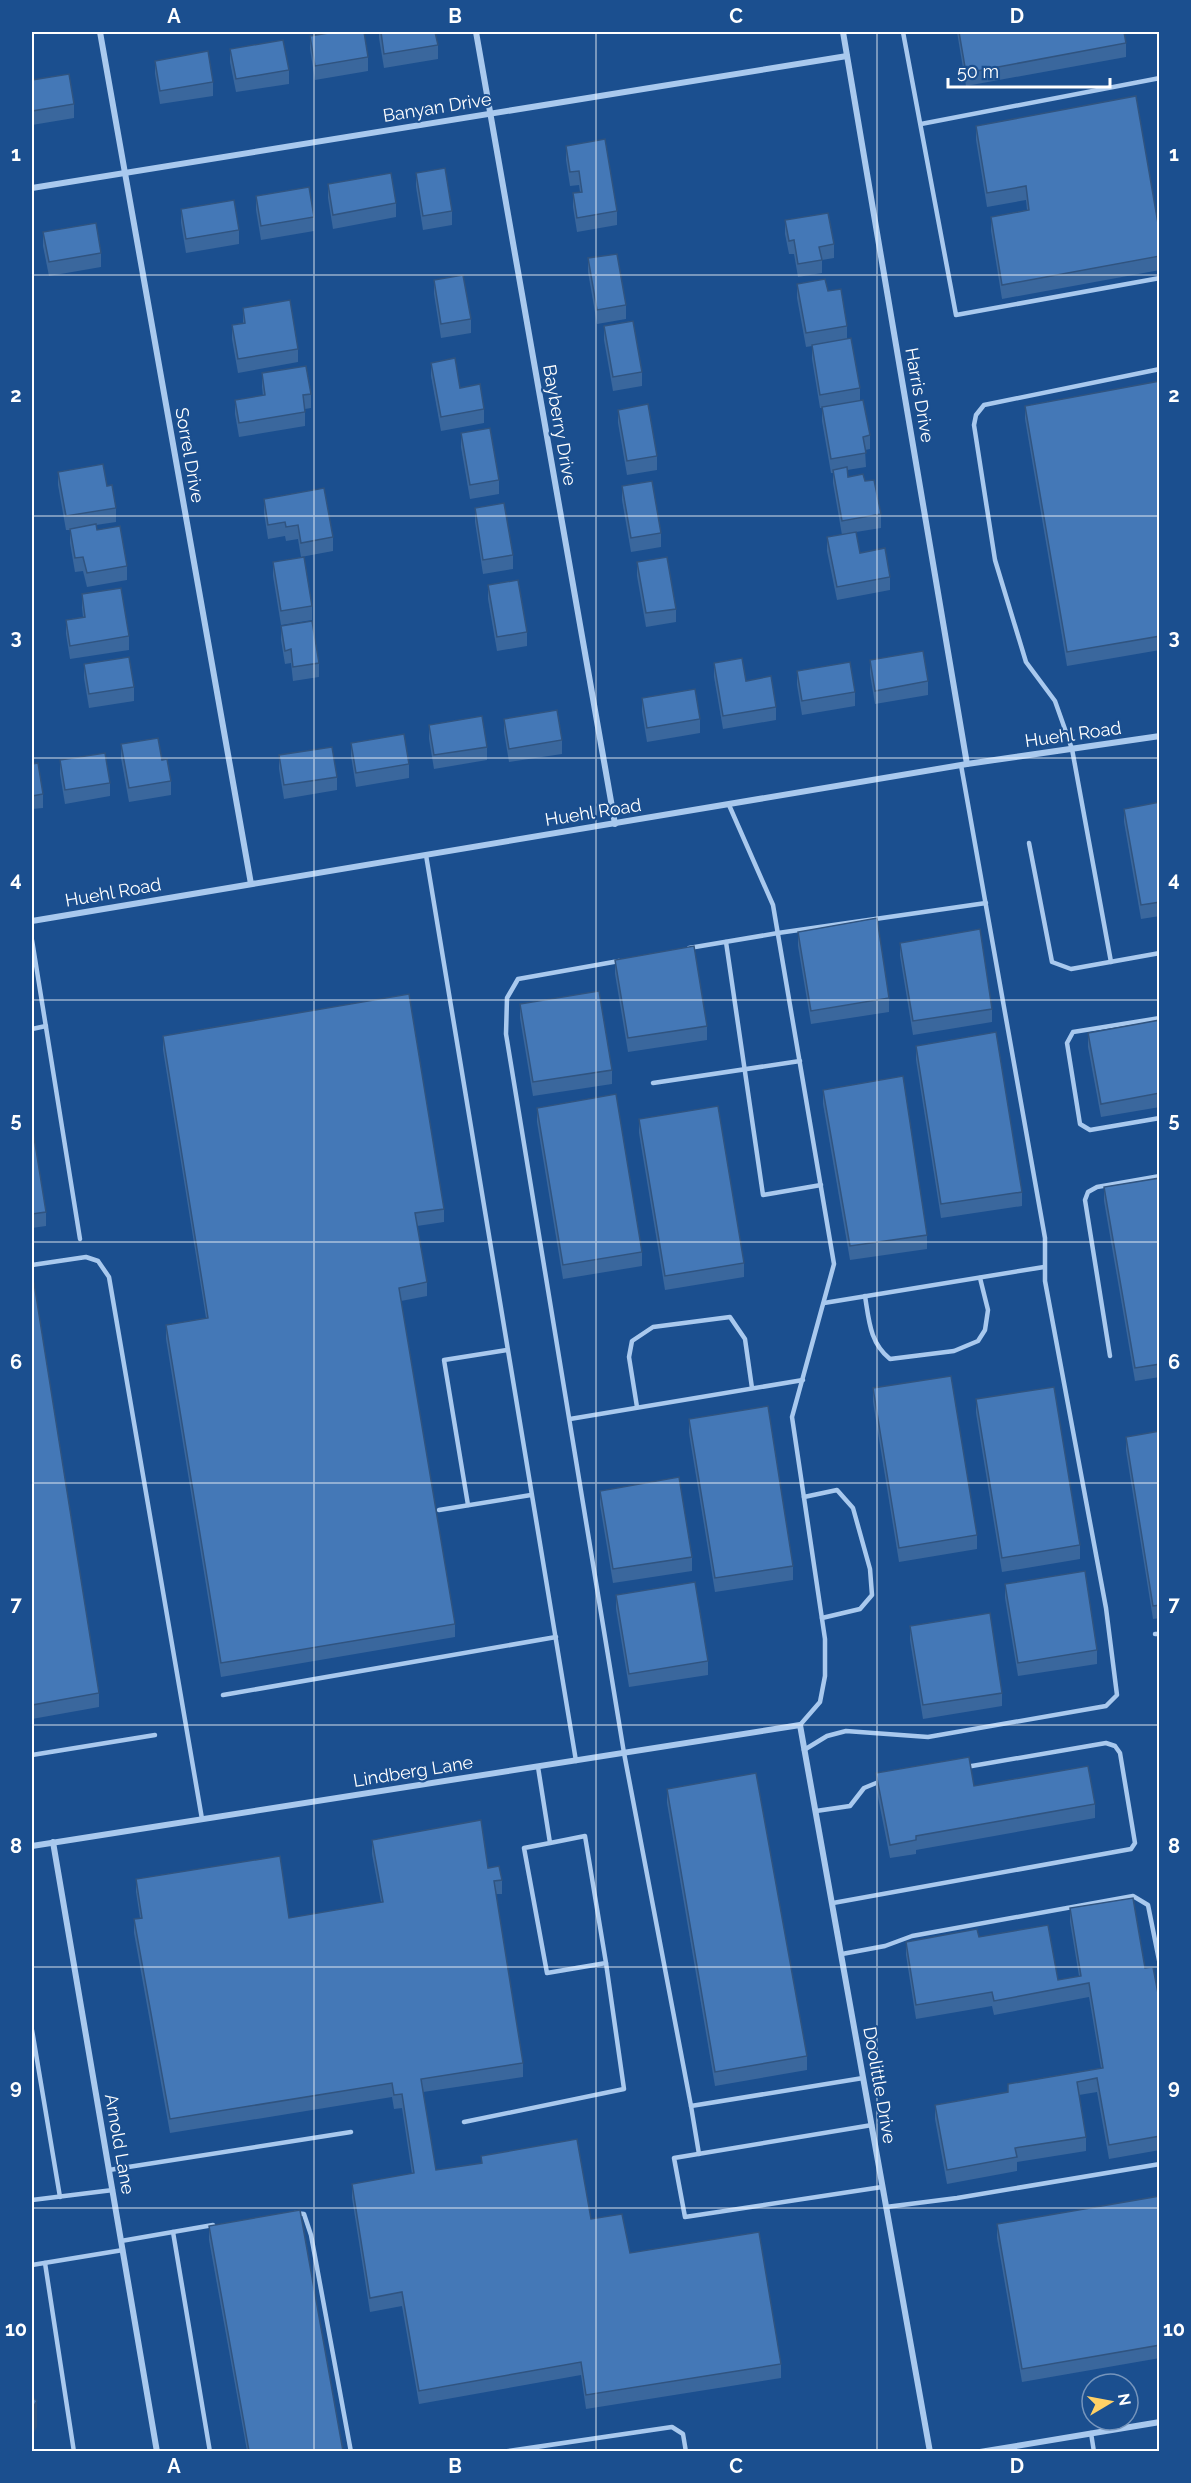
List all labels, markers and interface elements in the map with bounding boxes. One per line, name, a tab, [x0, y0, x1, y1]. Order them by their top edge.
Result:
text: A	[167, 4, 181, 28]
text: B	[448, 4, 462, 28]
text: C	[729, 4, 743, 28]
text: D	[1010, 4, 1024, 28]
scale bar	[948, 51, 1110, 89]
text: 50 m	[957, 61, 999, 82]
street label: Banyan Drive	[381, 88, 493, 126]
text: 1	[11, 142, 21, 166]
text: 1	[1169, 142, 1179, 166]
street label: Harris Drive	[901, 346, 939, 444]
street label: Bayberry Drive	[539, 363, 581, 488]
text: 2	[10, 383, 22, 407]
text: 2	[1168, 383, 1180, 407]
street label: Sorrel Drive	[171, 406, 209, 505]
text: 3	[10, 625, 22, 649]
text: 3	[1168, 625, 1180, 649]
street label: Huehl Road	[1023, 717, 1123, 751]
street label: Huehl Road	[543, 794, 643, 830]
text: 4	[10, 867, 22, 891]
text: 4	[1168, 867, 1180, 891]
street label: Huehl Road	[63, 873, 163, 911]
text: 5	[10, 1108, 22, 1132]
text: 5	[1168, 1108, 1180, 1132]
text: 6	[10, 1350, 22, 1374]
text: 6	[1168, 1350, 1180, 1374]
text: 7	[10, 1592, 22, 1616]
text: 7	[1168, 1592, 1180, 1616]
street label: Lindberg Lane	[352, 1751, 475, 1791]
text: 8	[10, 1834, 22, 1858]
text: 8	[1168, 1834, 1180, 1858]
street label: Doolittle Drive	[859, 2025, 901, 2145]
text: 9	[10, 2075, 22, 2099]
text: 9	[1168, 2075, 1180, 2099]
street label: Arnold Lane	[101, 2092, 139, 2196]
text: 10	[5, 2317, 27, 2341]
text: 10	[1163, 2317, 1185, 2341]
north arrow	[1080, 2372, 1140, 2432]
text: N	[1114, 2392, 1135, 2407]
text: A	[167, 2454, 181, 2478]
text: B	[448, 2454, 462, 2478]
text: C	[729, 2454, 743, 2478]
text: D	[1010, 2454, 1024, 2478]

